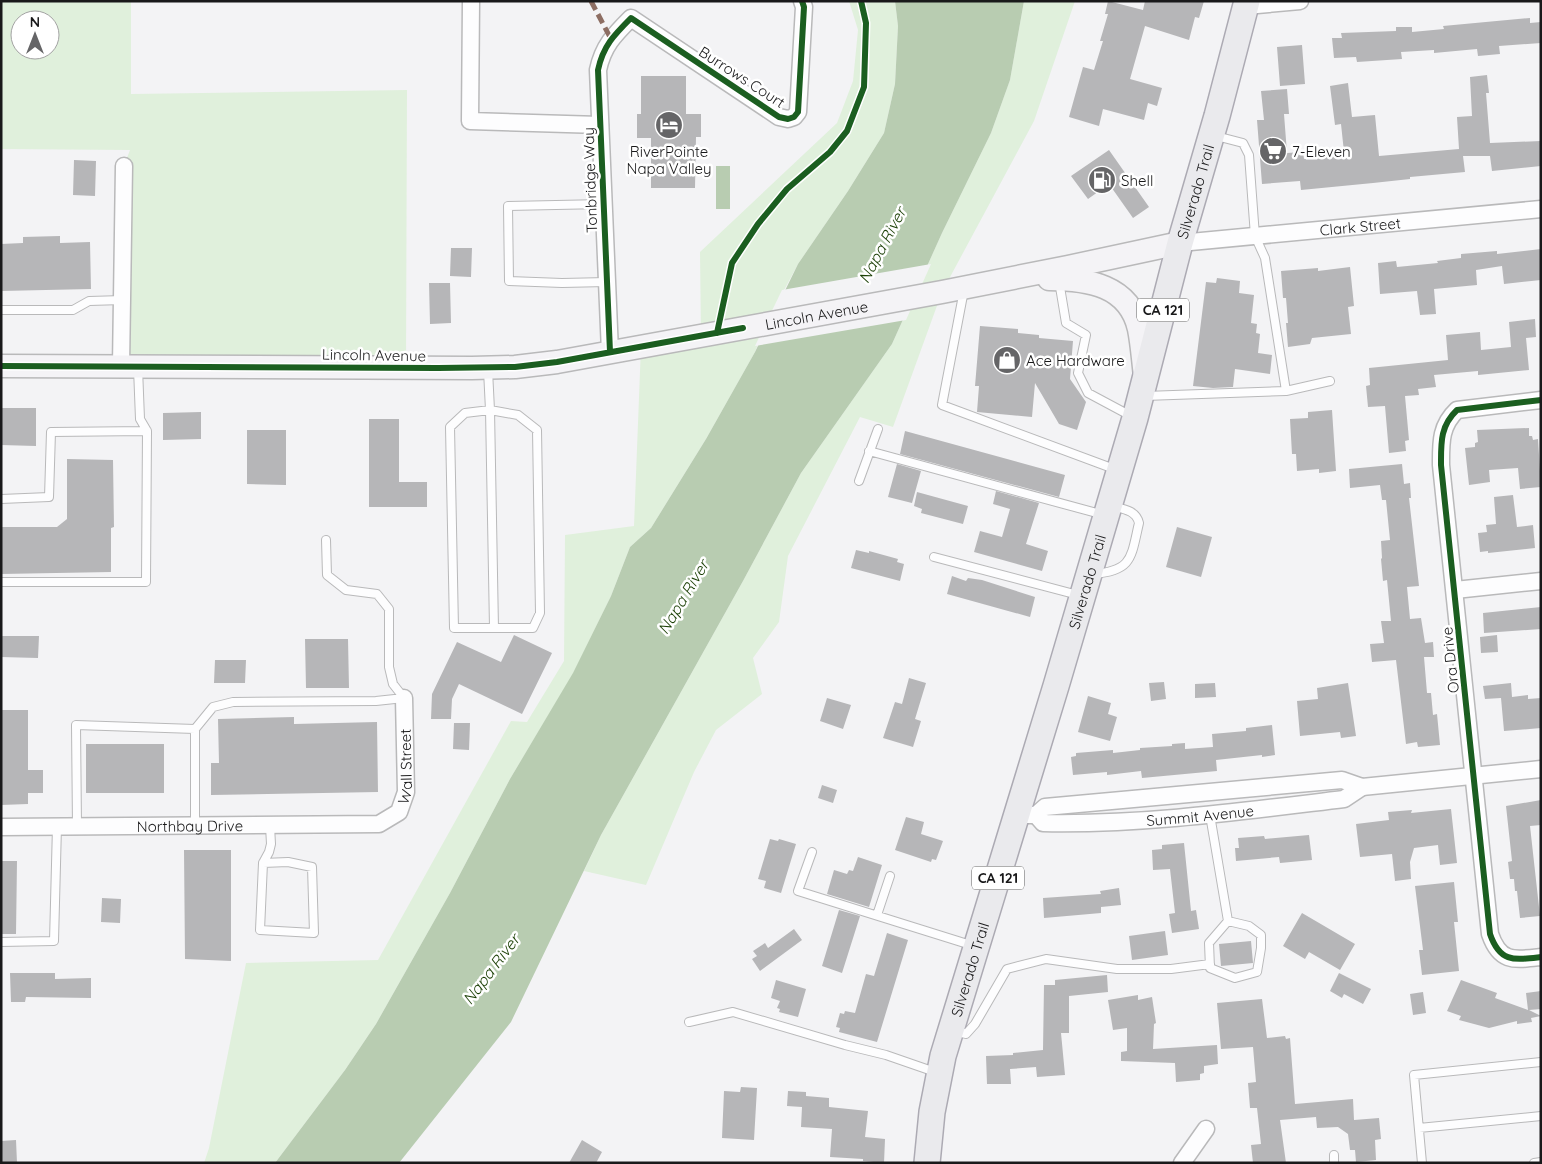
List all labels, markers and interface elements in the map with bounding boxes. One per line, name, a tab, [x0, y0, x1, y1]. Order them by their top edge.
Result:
north arrow	[10, 10, 60, 60]
text: N	[30, 13, 40, 31]
street label: Burrows Court	[695, 42, 789, 112]
hotel icon: RiverPointe Napa Valley	[654, 110, 684, 140]
street label: Tonbridge Way	[579, 127, 601, 233]
supermarket icon: 7-Eleven	[1258, 136, 1288, 166]
place label: RiverPointe Napa Valley	[627, 142, 711, 178]
street label: Silverado Trail	[1172, 142, 1218, 241]
place label: 7-Eleven	[1292, 142, 1351, 161]
fuel station icon: Shell	[1087, 165, 1117, 195]
place label: Shell	[1121, 171, 1153, 190]
water label: Napa River	[854, 202, 911, 286]
street label: Clark Street	[1319, 213, 1402, 239]
street label: Lincoln Avenue	[763, 296, 869, 334]
road number: CA 121	[1137, 298, 1189, 322]
street label: Lincoln Avenue	[322, 345, 426, 365]
shop icon: Ace Hardware	[992, 345, 1022, 375]
place label: Ace Hardware	[1026, 351, 1125, 370]
street label: Silverado Trail	[1064, 532, 1110, 631]
water label: Napa River	[653, 555, 714, 638]
street label: Ora Drive	[1437, 626, 1463, 694]
street label: Wall Street	[393, 729, 416, 807]
street label: Summit Avenue	[1146, 800, 1255, 830]
street label: Northbay Drive	[137, 816, 243, 835]
road number: CA 121	[972, 866, 1024, 890]
street label: Silverado Trail	[946, 920, 993, 1019]
water label: Napa River	[458, 928, 525, 1008]

